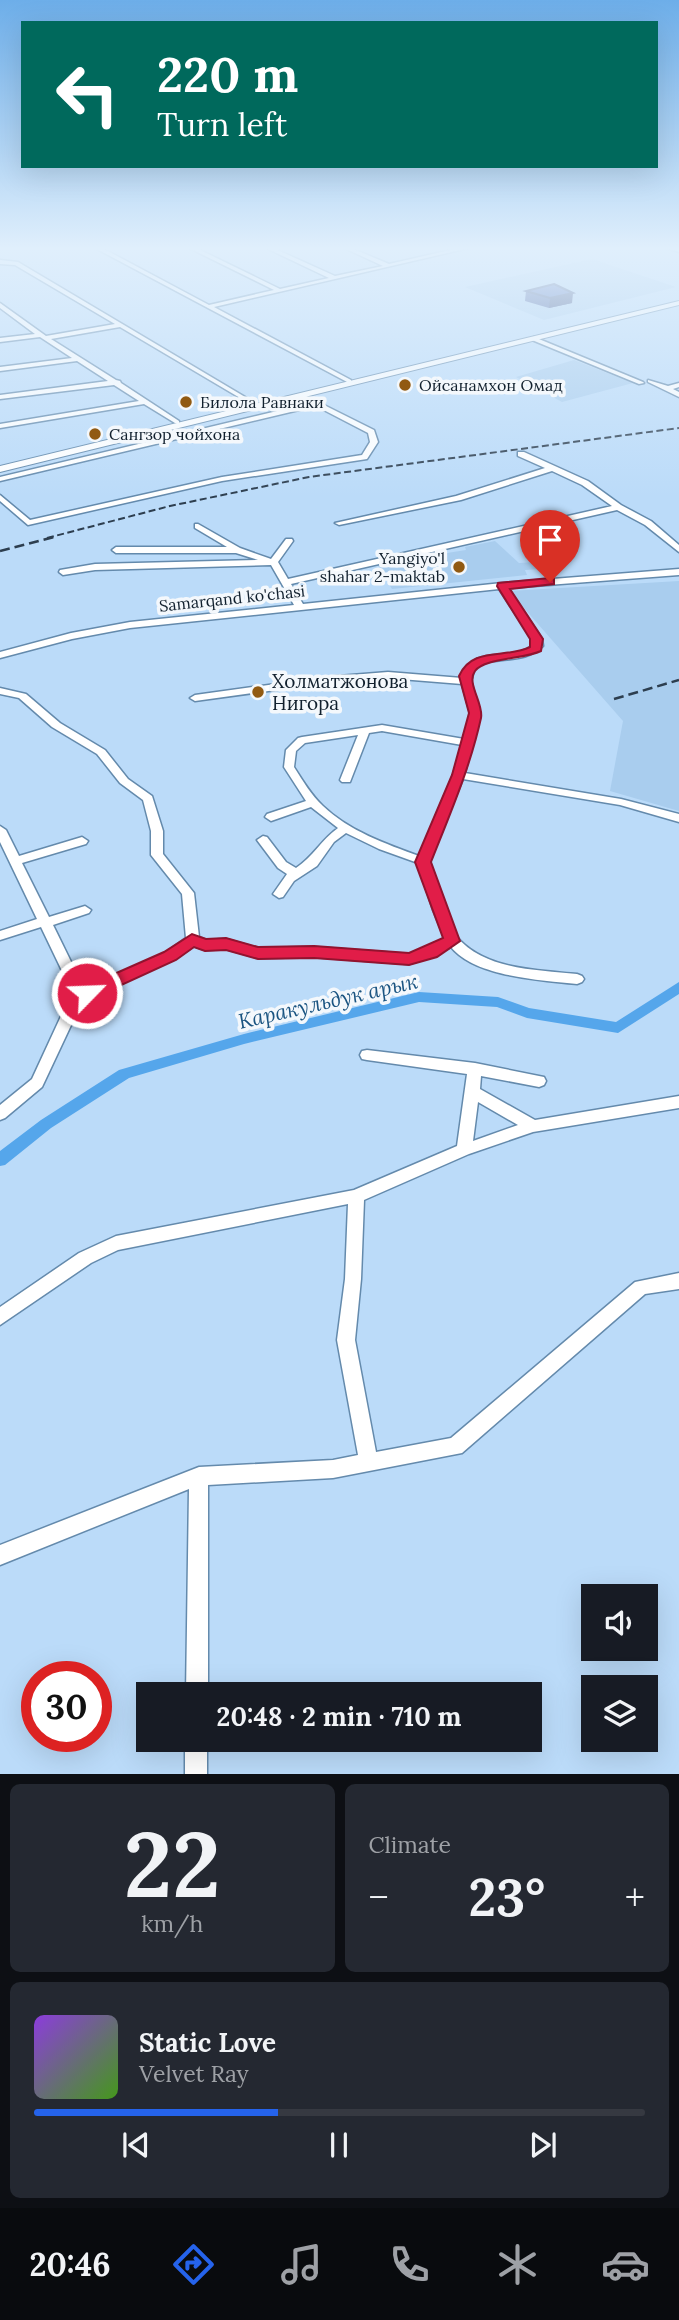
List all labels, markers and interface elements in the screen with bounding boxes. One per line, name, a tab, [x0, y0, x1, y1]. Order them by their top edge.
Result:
text: 220 m	[157, 43, 298, 105]
icon: left	[42, 49, 133, 140]
text: Turn left	[157, 104, 287, 145]
place label: Ойсанамхон Омад	[419, 375, 563, 395]
marker: Ойсанамхон Омад	[397, 377, 413, 393]
place label: Билола Равнаки	[200, 392, 324, 412]
marker: Билола Равнаки	[178, 394, 194, 410]
place label: Сангзор чойхона	[109, 424, 240, 444]
marker: Сангзор чойхона	[87, 426, 103, 442]
pin	[520, 510, 580, 582]
icon: arrive	[531, 521, 569, 559]
place label: Yangiyo'l shahar 2-maktab	[320, 548, 445, 586]
marker: Yangiyo'l shahar 2-maktab	[451, 559, 467, 575]
street label: Samarqand ko'chasi	[158, 580, 306, 616]
place label: Холматжонова Нигора	[272, 669, 409, 715]
marker: Холматжонова Нигора	[250, 684, 266, 700]
position arrow	[50, 956, 124, 1030]
water label: Каракульдук арык	[236, 967, 420, 1035]
map controls	[581, 1584, 658, 1752]
button: sound	[581, 1584, 658, 1661]
speed limit sign: 30	[21, 1661, 112, 1752]
button: layers	[581, 1675, 658, 1752]
text: 20:48 · 2 min · 710 m	[217, 1700, 461, 1733]
text: 22	[124, 1805, 221, 1922]
text: Climate	[369, 1830, 451, 1859]
text: 23°	[468, 1864, 545, 1930]
text: −	[369, 1873, 389, 1921]
text: +	[625, 1873, 645, 1921]
text: km/h	[141, 1909, 203, 1938]
text: Static Love	[139, 2026, 276, 2059]
text: Velvet Ray	[139, 2059, 249, 2088]
icon: previous	[117, 2126, 155, 2164]
icon: pause	[320, 2126, 358, 2164]
icon: next	[524, 2126, 562, 2164]
icon: directions	[169, 2240, 218, 2289]
icon: music	[277, 2240, 326, 2289]
icon: phone	[385, 2240, 434, 2289]
icon: climate	[493, 2240, 542, 2289]
icon: car	[601, 2240, 650, 2289]
text: 20:46	[29, 2244, 111, 2285]

